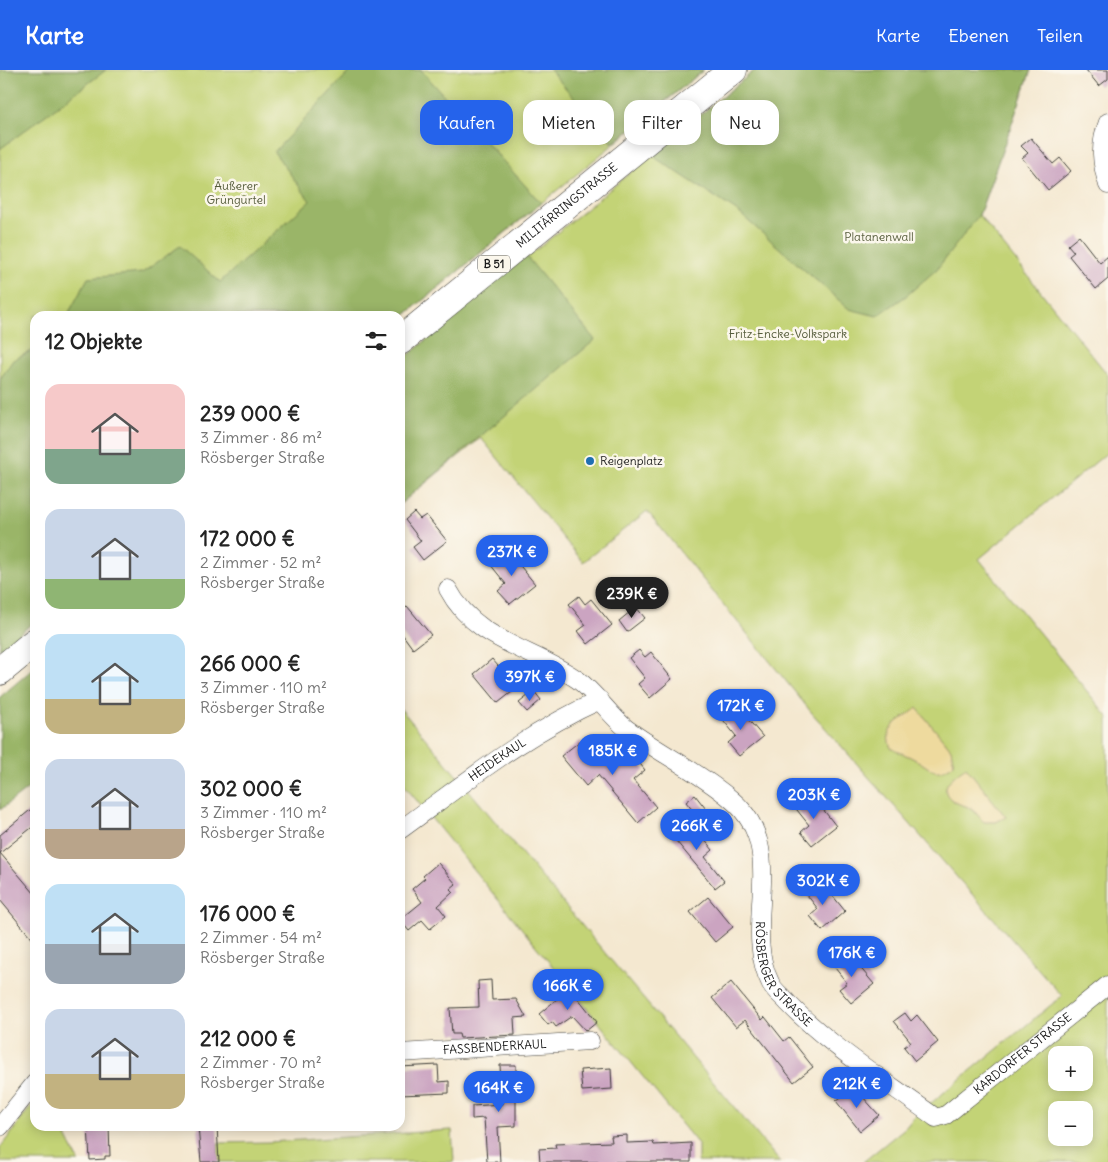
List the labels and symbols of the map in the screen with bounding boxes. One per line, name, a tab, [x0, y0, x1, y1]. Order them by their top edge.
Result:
street label: MILITÄRRINGSTRASSE	[513, 159, 620, 251]
park label: Äußerer Grüngürtel	[206, 178, 266, 207]
park label: Platanenwall	[844, 229, 914, 244]
road number: B 51	[478, 255, 510, 272]
park label: Fritz-Encke-Volkspark	[729, 326, 847, 341]
place label: Reigenplatz	[600, 453, 663, 468]
marker: Reigenplatz	[584, 455, 596, 467]
pin: 237K €	[471, 534, 553, 577]
pin: 239K €	[591, 576, 673, 619]
pin: 397K €	[489, 660, 571, 702]
pin: 172K €	[700, 688, 782, 731]
street label: HEIDEKAUL	[465, 734, 529, 784]
pin: 185K €	[572, 734, 654, 776]
pin: 203K €	[773, 778, 855, 820]
pin: 266K €	[656, 808, 738, 851]
pin: 302K €	[782, 864, 864, 906]
street label: RÖSBERGER STRASSE	[753, 921, 816, 1030]
pin: 176K €	[811, 936, 893, 978]
pin: 166K €	[527, 968, 609, 1011]
street label: KARDORFER STRASSE	[970, 1009, 1074, 1097]
street label: FASSBENDERKAUL	[443, 1036, 547, 1057]
pin: 212K €	[816, 1066, 898, 1109]
pin: 164K €	[458, 1070, 540, 1113]

